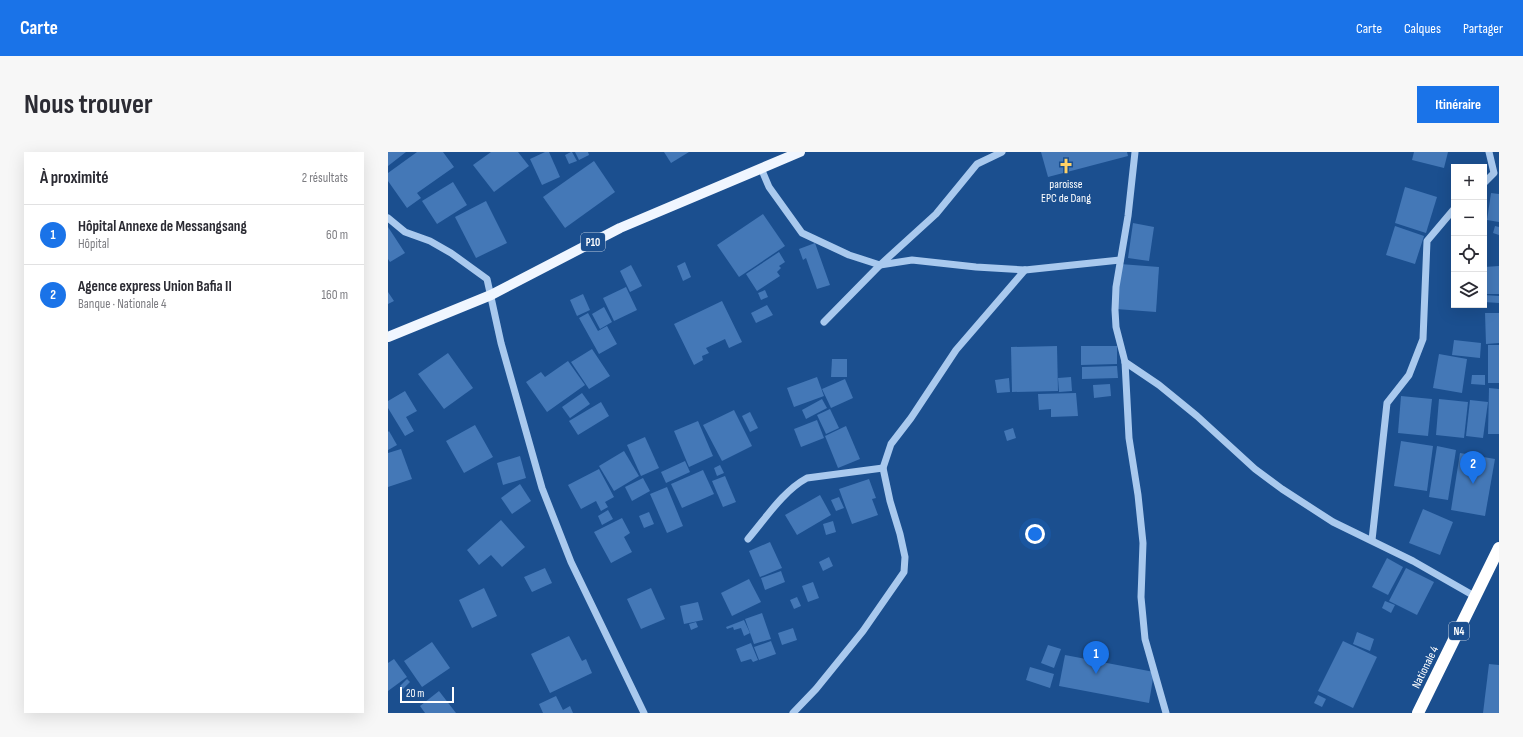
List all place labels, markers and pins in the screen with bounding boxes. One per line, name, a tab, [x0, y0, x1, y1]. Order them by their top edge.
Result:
church icon: paroisse EPC de Dang	[1057, 157, 1075, 175]
place label: paroisse EPC de Dang	[1041, 177, 1091, 206]
pin: 2	[1460, 451, 1486, 484]
pin: 1	[1083, 641, 1109, 674]

